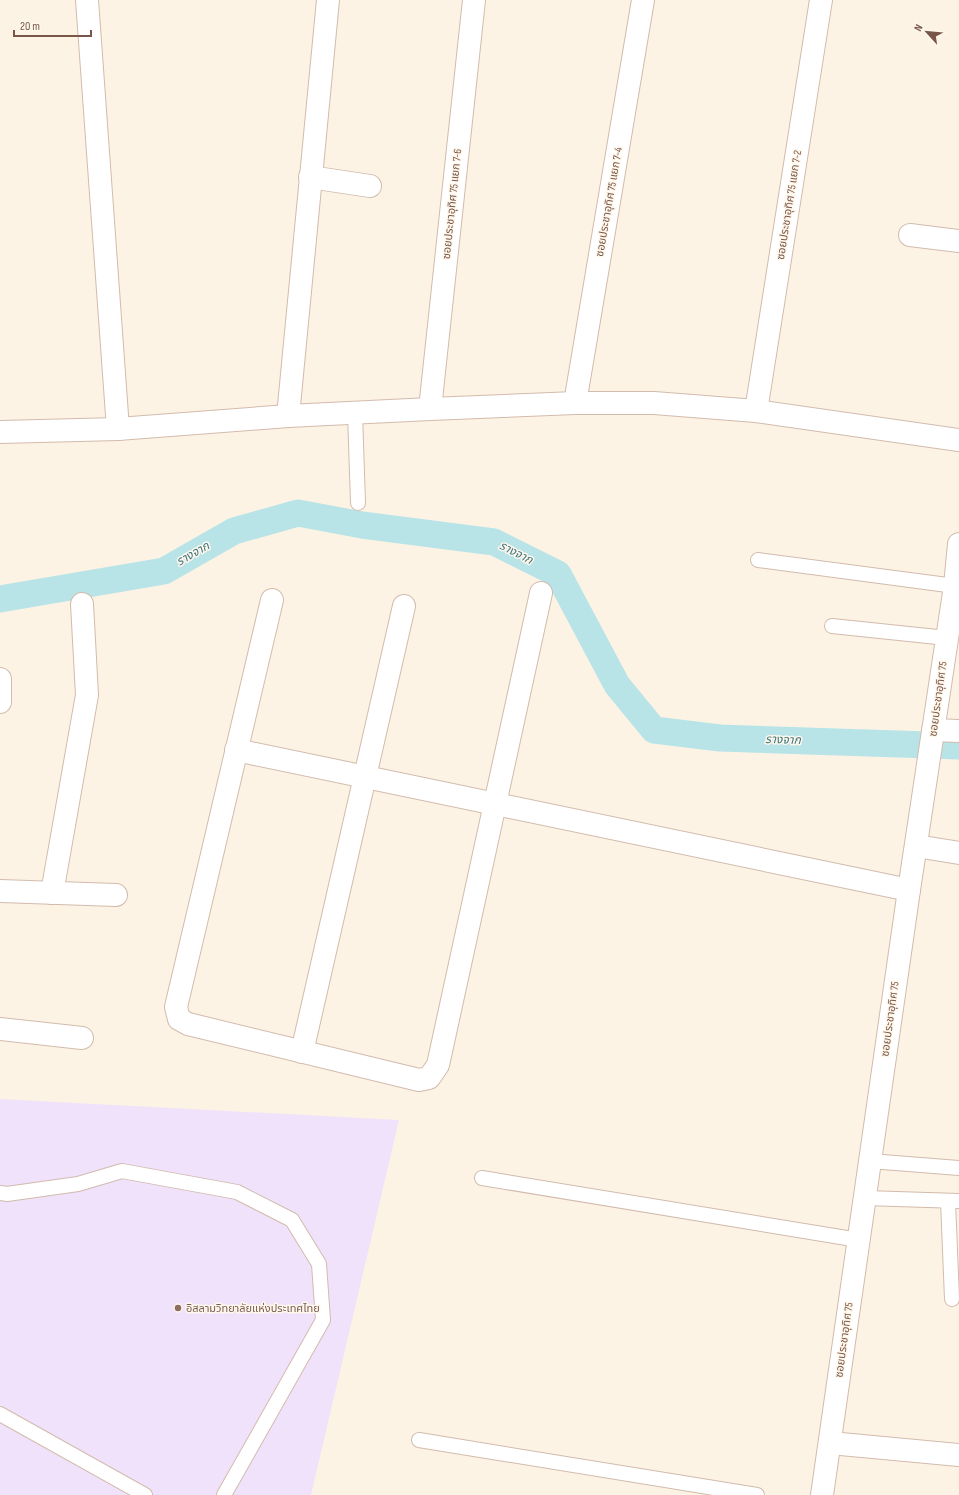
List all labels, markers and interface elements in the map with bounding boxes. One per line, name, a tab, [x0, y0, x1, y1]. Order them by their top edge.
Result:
scale bar	[14, 12, 91, 38]
north arrow	[907, 12, 947, 52]
text: 20 m	[20, 19, 40, 34]
text: N	[911, 22, 926, 33]
street label: ซอยประชาอุทิศ 75 แยก 7-4	[593, 146, 625, 258]
street label: ซอยประชาอุทิศ 75 แยก 7-6	[440, 148, 464, 260]
street label: ซอยประชาอุทิศ 75 แยก 7-2	[774, 149, 804, 261]
water label: รางจาก	[174, 538, 213, 569]
water label: รางจาก	[497, 538, 536, 568]
street label: ซอยประชาอุทิศ 75	[926, 661, 950, 737]
water label: รางจาก	[765, 732, 802, 748]
street label: ซอยประชาอุทิศ 75	[878, 981, 902, 1057]
place label: อิสลามวิทยาลัยแห่งประเทศไทย	[186, 1302, 320, 1315]
street label: ซอยประชาอุทิศ 75	[832, 1302, 856, 1378]
marker: อิสลามวิทยาลัยแห่งประเทศไทย	[173, 1303, 183, 1313]

